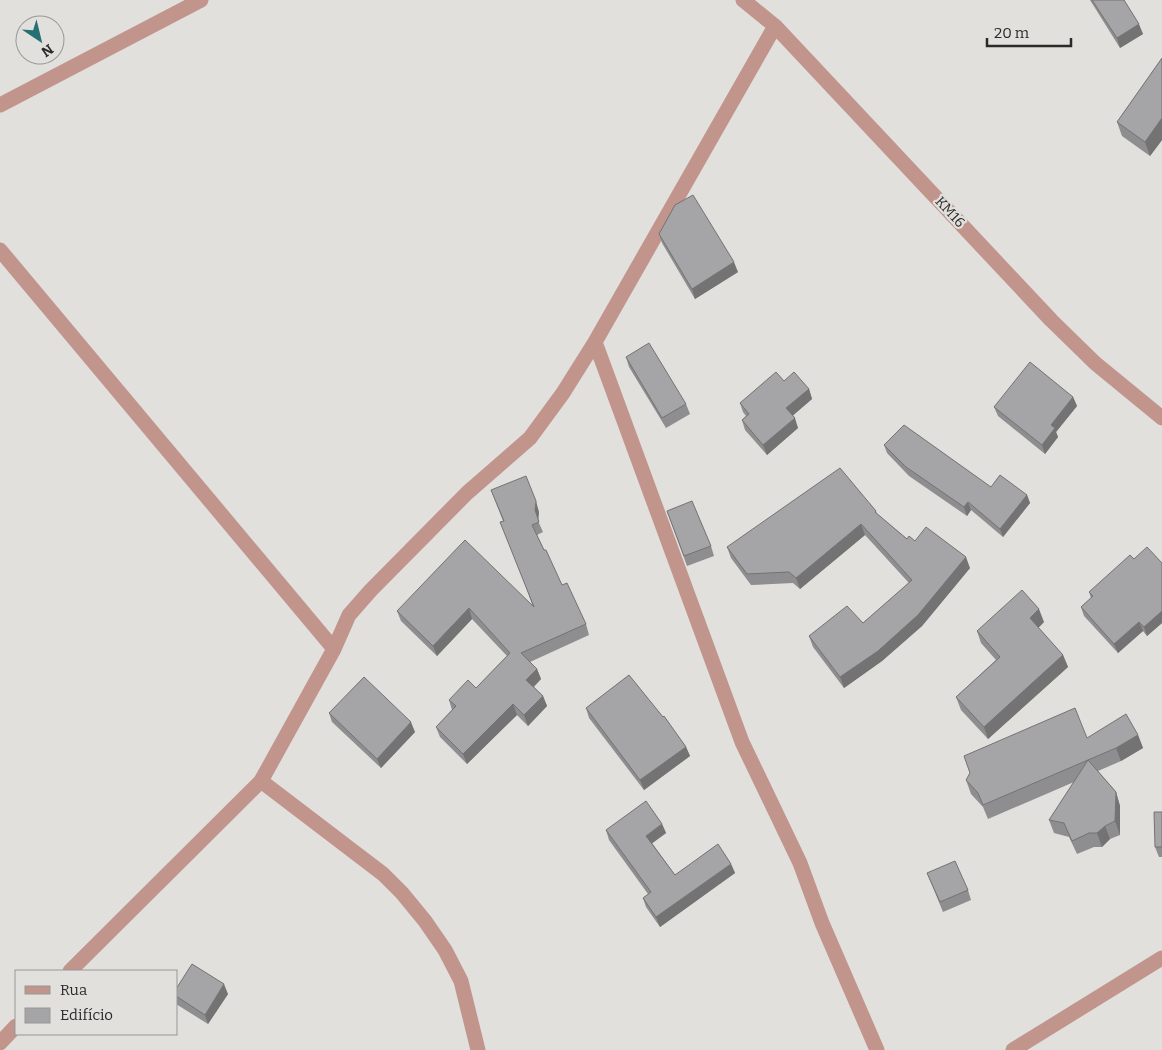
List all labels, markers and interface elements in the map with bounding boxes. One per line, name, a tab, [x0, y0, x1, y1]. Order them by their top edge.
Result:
north arrow	[15, 15, 65, 65]
scale bar	[987, 15, 1071, 47]
text: 20 m	[994, 24, 1030, 42]
text: N	[38, 40, 56, 60]
street label: KM16	[932, 193, 968, 231]
legend	[15, 970, 178, 1035]
text: Rua	[60, 981, 87, 999]
text: Edifício	[60, 1006, 113, 1024]

